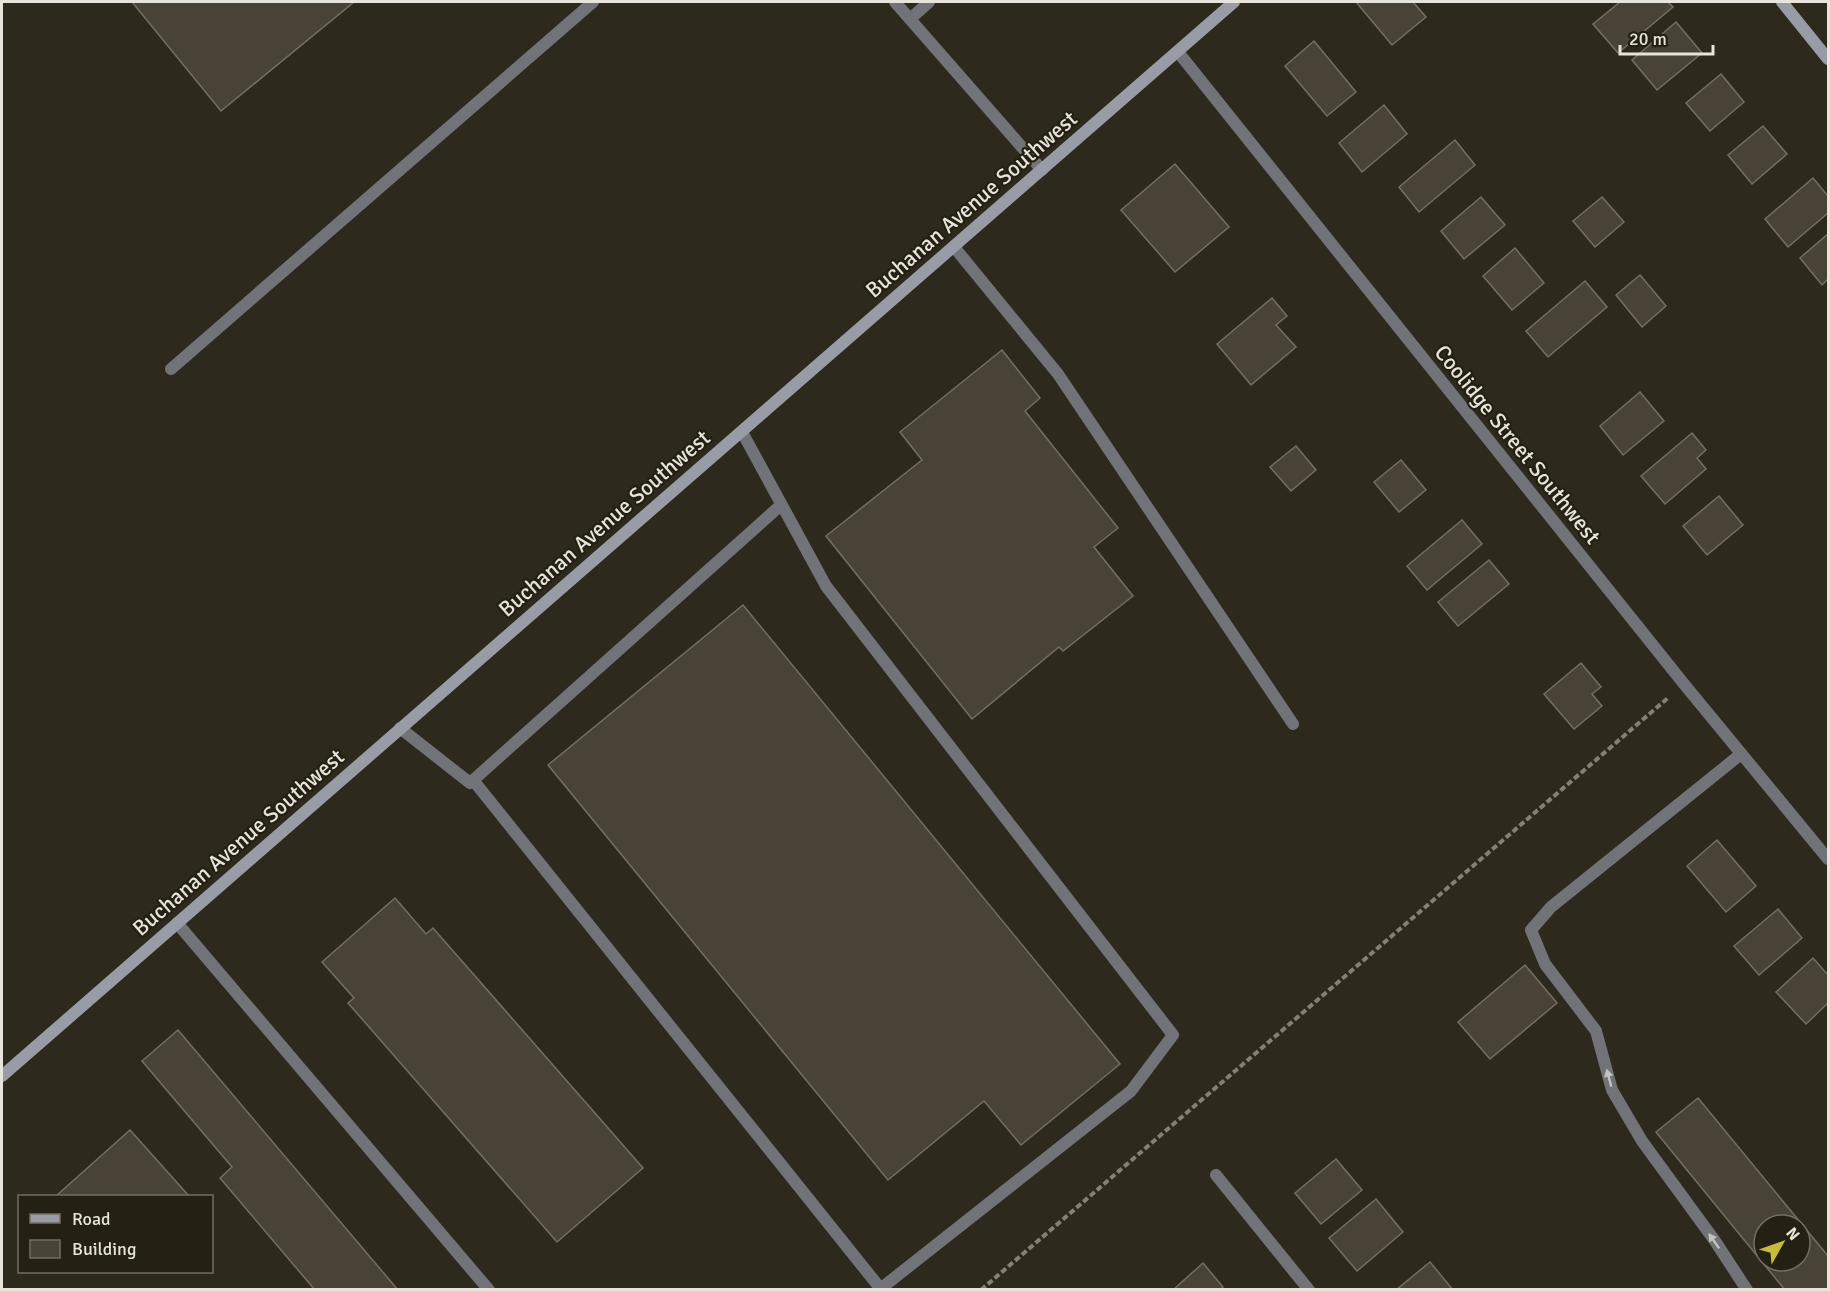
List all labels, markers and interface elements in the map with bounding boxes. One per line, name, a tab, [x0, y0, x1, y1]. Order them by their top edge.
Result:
scale bar	[1620, 18, 1713, 56]
text: 20 m	[1629, 28, 1667, 50]
street label: Buchanan Avenue Southwest	[860, 105, 1083, 304]
street label: Coolidge Street Southwest	[1429, 339, 1607, 550]
street label: Buchanan Avenue Southwest	[493, 424, 716, 623]
street label: Buchanan Avenue Southwest	[127, 743, 350, 942]
one-way arrow	[1603, 1069, 1613, 1087]
legend	[18, 1195, 213, 1273]
text: Road	[72, 1208, 111, 1230]
north arrow	[1752, 1213, 1812, 1273]
text: N	[1781, 1223, 1804, 1245]
one-way arrow	[1708, 1233, 1720, 1249]
text: Building	[72, 1238, 136, 1260]

